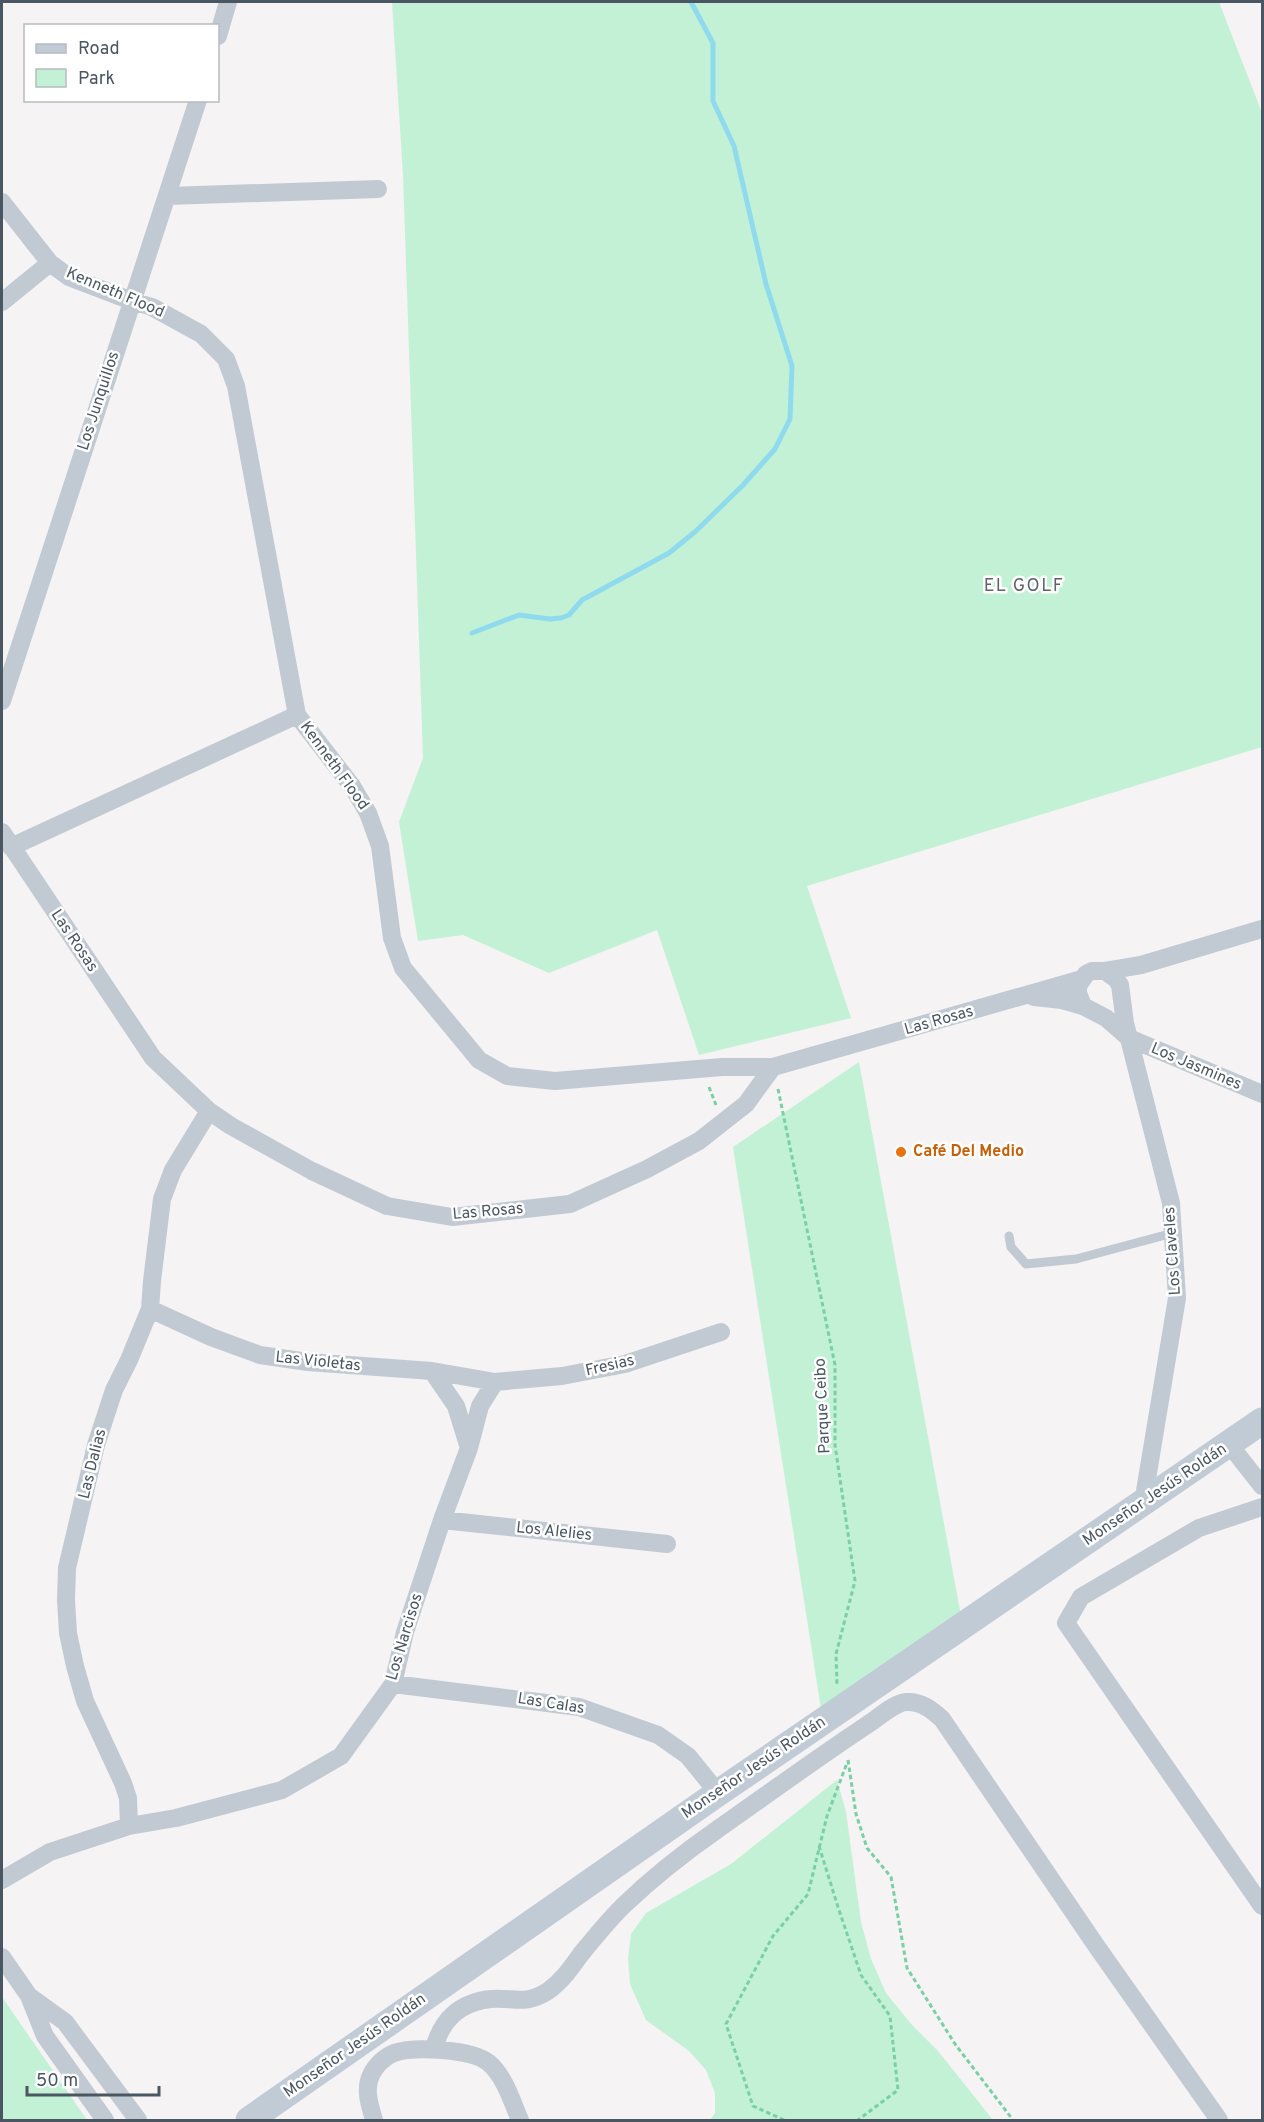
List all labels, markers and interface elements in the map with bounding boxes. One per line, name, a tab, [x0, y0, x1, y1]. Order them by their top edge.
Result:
legend	[24, 24, 219, 102]
text: Road	[78, 38, 120, 61]
text: Park	[78, 68, 115, 91]
street label: Kenneth Flood	[63, 263, 167, 323]
street label: Los Junquillos	[74, 349, 124, 453]
district label: EL GOLF	[984, 575, 1064, 598]
street label: Kenneth Flood	[295, 718, 373, 814]
street label: Las Rosas	[46, 906, 102, 976]
street label: Las Rosas	[902, 1002, 976, 1040]
street label: Los Jasmines	[1148, 1039, 1244, 1095]
place label: Café Del Medio	[913, 1142, 1024, 1162]
marker: Café Del Medio	[894, 1145, 908, 1159]
street label: Las Rosas	[452, 1199, 524, 1225]
street label: Los Claveles	[1160, 1206, 1186, 1296]
street label: Las Violetas	[274, 1348, 362, 1376]
street label: Fresias	[584, 1351, 636, 1381]
street label: Parque Ceibo	[811, 1358, 835, 1454]
street label: Las Dalias	[75, 1427, 111, 1501]
street label: Monseñor Jesús Roldán	[1079, 1439, 1231, 1551]
street label: Los Alelies	[515, 1518, 593, 1546]
street label: Los Narcisos	[382, 1591, 428, 1683]
street label: Las Calas	[516, 1689, 586, 1719]
street label: Monseñor Jesús Roldán	[678, 1712, 830, 1824]
street label: Monseñor Jesús Roldán	[280, 1989, 430, 2103]
scale bar	[27, 2059, 159, 2097]
text: 50 m	[36, 2070, 78, 2093]

